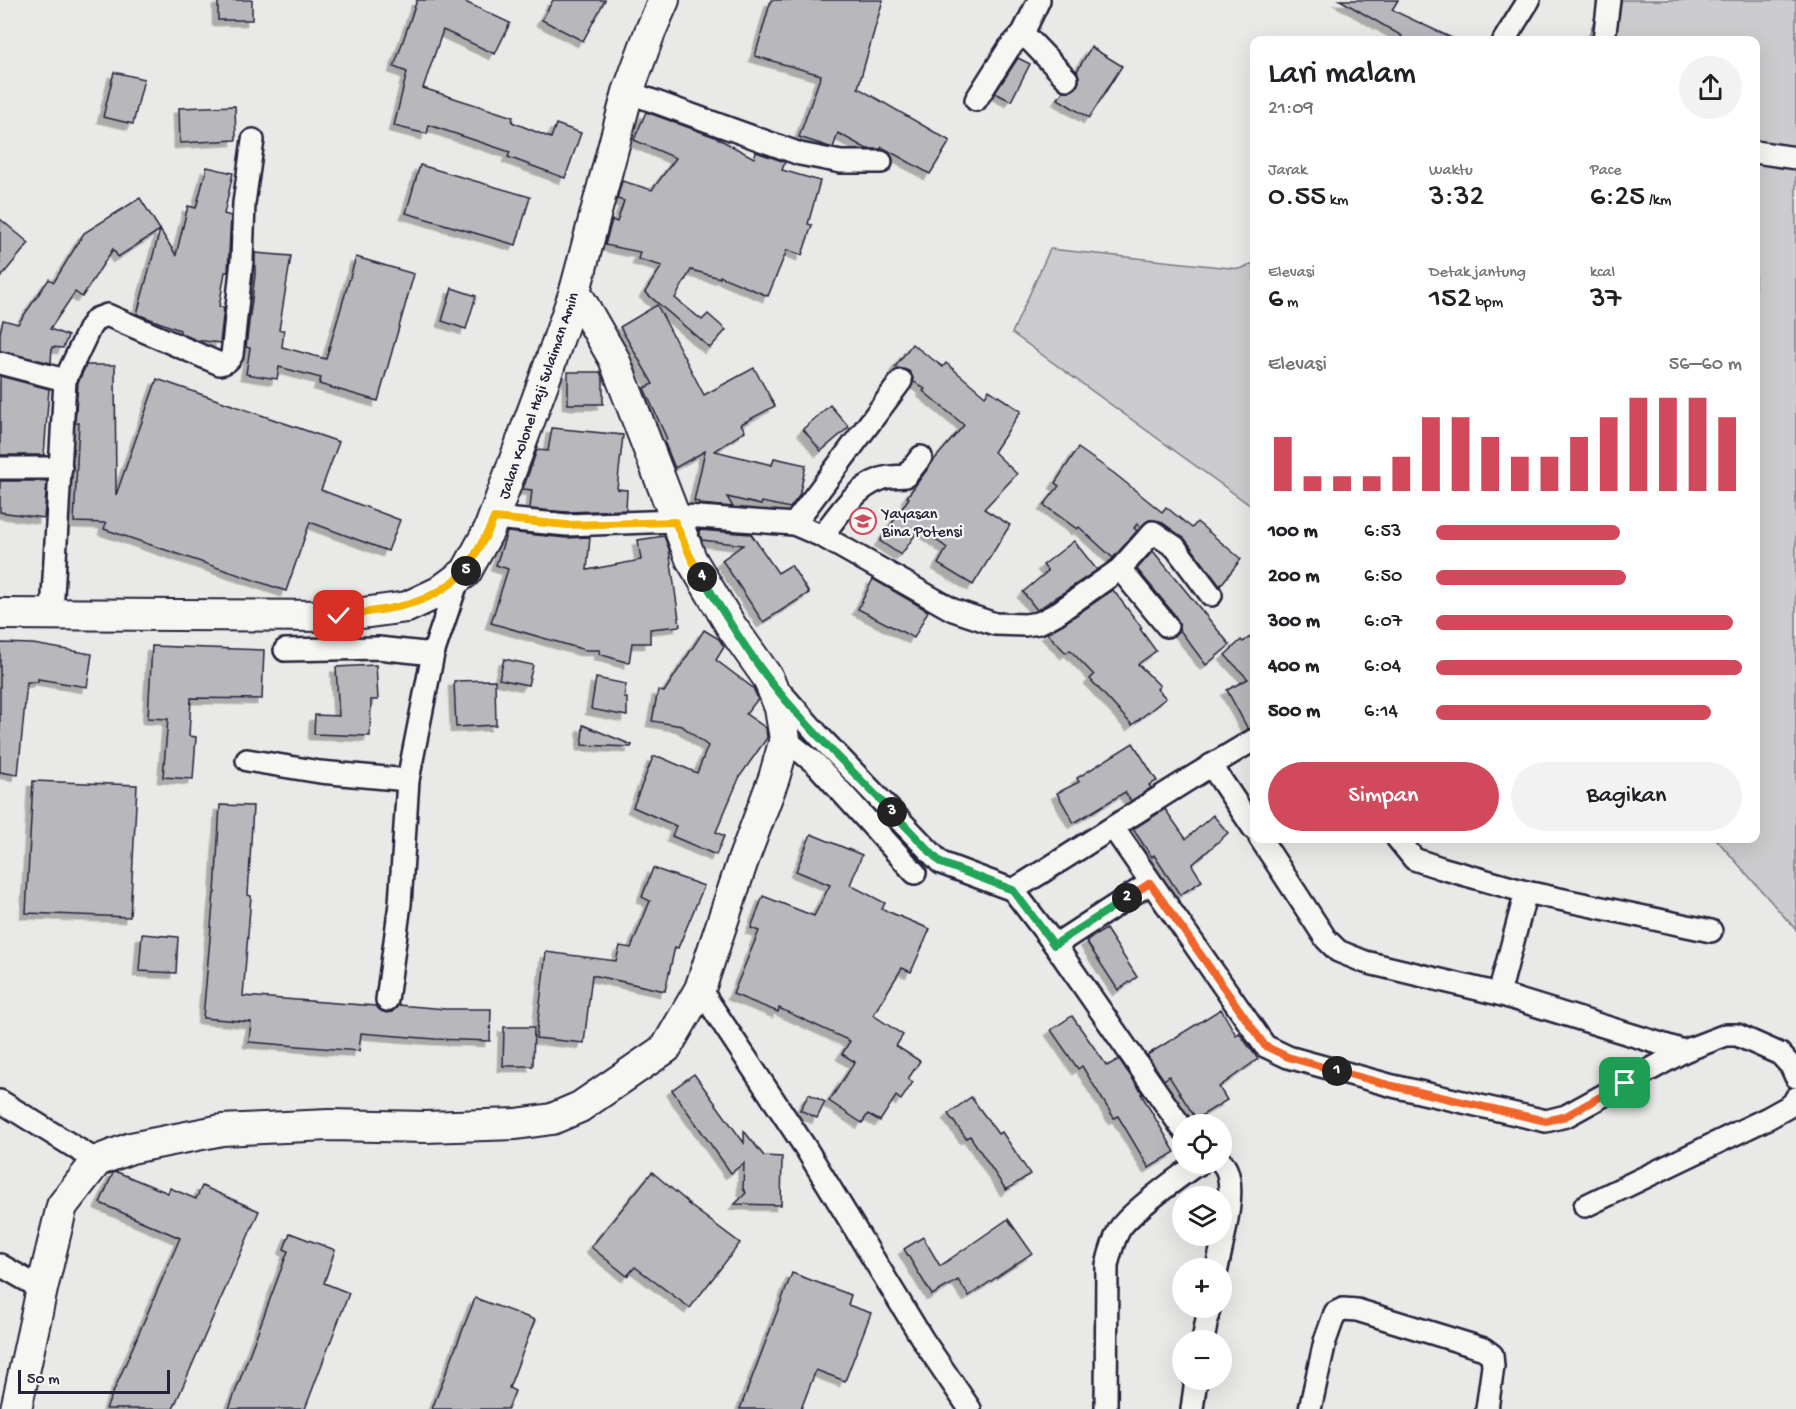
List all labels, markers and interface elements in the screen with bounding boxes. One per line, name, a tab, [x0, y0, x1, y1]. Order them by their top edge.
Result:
text: Lari malam	[1268, 56, 1416, 94]
button: share	[1679, 56, 1742, 119]
text: 21:09	[1268, 98, 1314, 121]
text: Jarak	[1268, 162, 1307, 181]
text: Waktu	[1429, 162, 1473, 181]
text: Pace	[1590, 162, 1621, 181]
text: 0.55	[1268, 181, 1326, 216]
text: 3:32	[1429, 181, 1484, 216]
text: 6:25	[1590, 181, 1645, 216]
text: km	[1326, 192, 1348, 211]
text: /km	[1645, 192, 1671, 211]
text: Elevasi	[1268, 264, 1315, 283]
text: Detak jantung	[1429, 264, 1526, 283]
text: kcal	[1590, 264, 1615, 283]
text: 6	[1268, 283, 1283, 318]
text: 152	[1429, 283, 1472, 318]
text: 37	[1590, 283, 1621, 318]
street label: Jalan Kolonel Haji Sulaiman Amin	[496, 290, 585, 502]
text: m	[1283, 294, 1298, 313]
text: bpm	[1472, 294, 1503, 313]
text: Elevasi	[1268, 354, 1327, 377]
text: 56–60 m	[1669, 354, 1742, 377]
school or university icon: Yayasan Bina Potensi	[848, 506, 878, 536]
place label: Yayasan Bina Potensi	[880, 506, 963, 543]
text: 100 m	[1268, 521, 1318, 544]
text: 6:53	[1364, 521, 1401, 544]
pin: 5	[451, 556, 481, 586]
text: 5	[462, 561, 470, 580]
pin: 4	[687, 562, 717, 592]
text: 200 m	[1268, 566, 1319, 589]
text: 6:50	[1364, 566, 1402, 589]
text: 4	[698, 567, 706, 586]
pin	[313, 590, 364, 641]
icon: check	[322, 599, 355, 632]
text: 300 m	[1268, 611, 1320, 634]
text: 6:07	[1364, 611, 1402, 634]
text: 400 m	[1268, 656, 1319, 679]
text: 6:04	[1364, 656, 1401, 679]
text: 500 m	[1268, 701, 1320, 724]
text: 6:14	[1364, 701, 1398, 724]
button: Simpan	[1268, 762, 1499, 831]
button: Bagikan	[1511, 762, 1742, 831]
pin: 3	[877, 797, 907, 827]
text: 3	[888, 802, 896, 821]
pin: 2	[1112, 883, 1142, 913]
text: 2	[1123, 888, 1131, 907]
pin: 1	[1322, 1056, 1352, 1086]
pin	[1599, 1057, 1650, 1108]
text: 1	[1334, 1061, 1340, 1080]
icon: arrive	[1608, 1066, 1641, 1099]
map controls	[1172, 1114, 1232, 1390]
button: locate	[1172, 1114, 1232, 1174]
button: layers	[1172, 1186, 1232, 1246]
button: +	[1172, 1258, 1232, 1318]
button: −	[1172, 1330, 1232, 1390]
scale bar	[18, 1367, 170, 1394]
text: 50 m	[27, 1371, 60, 1390]

